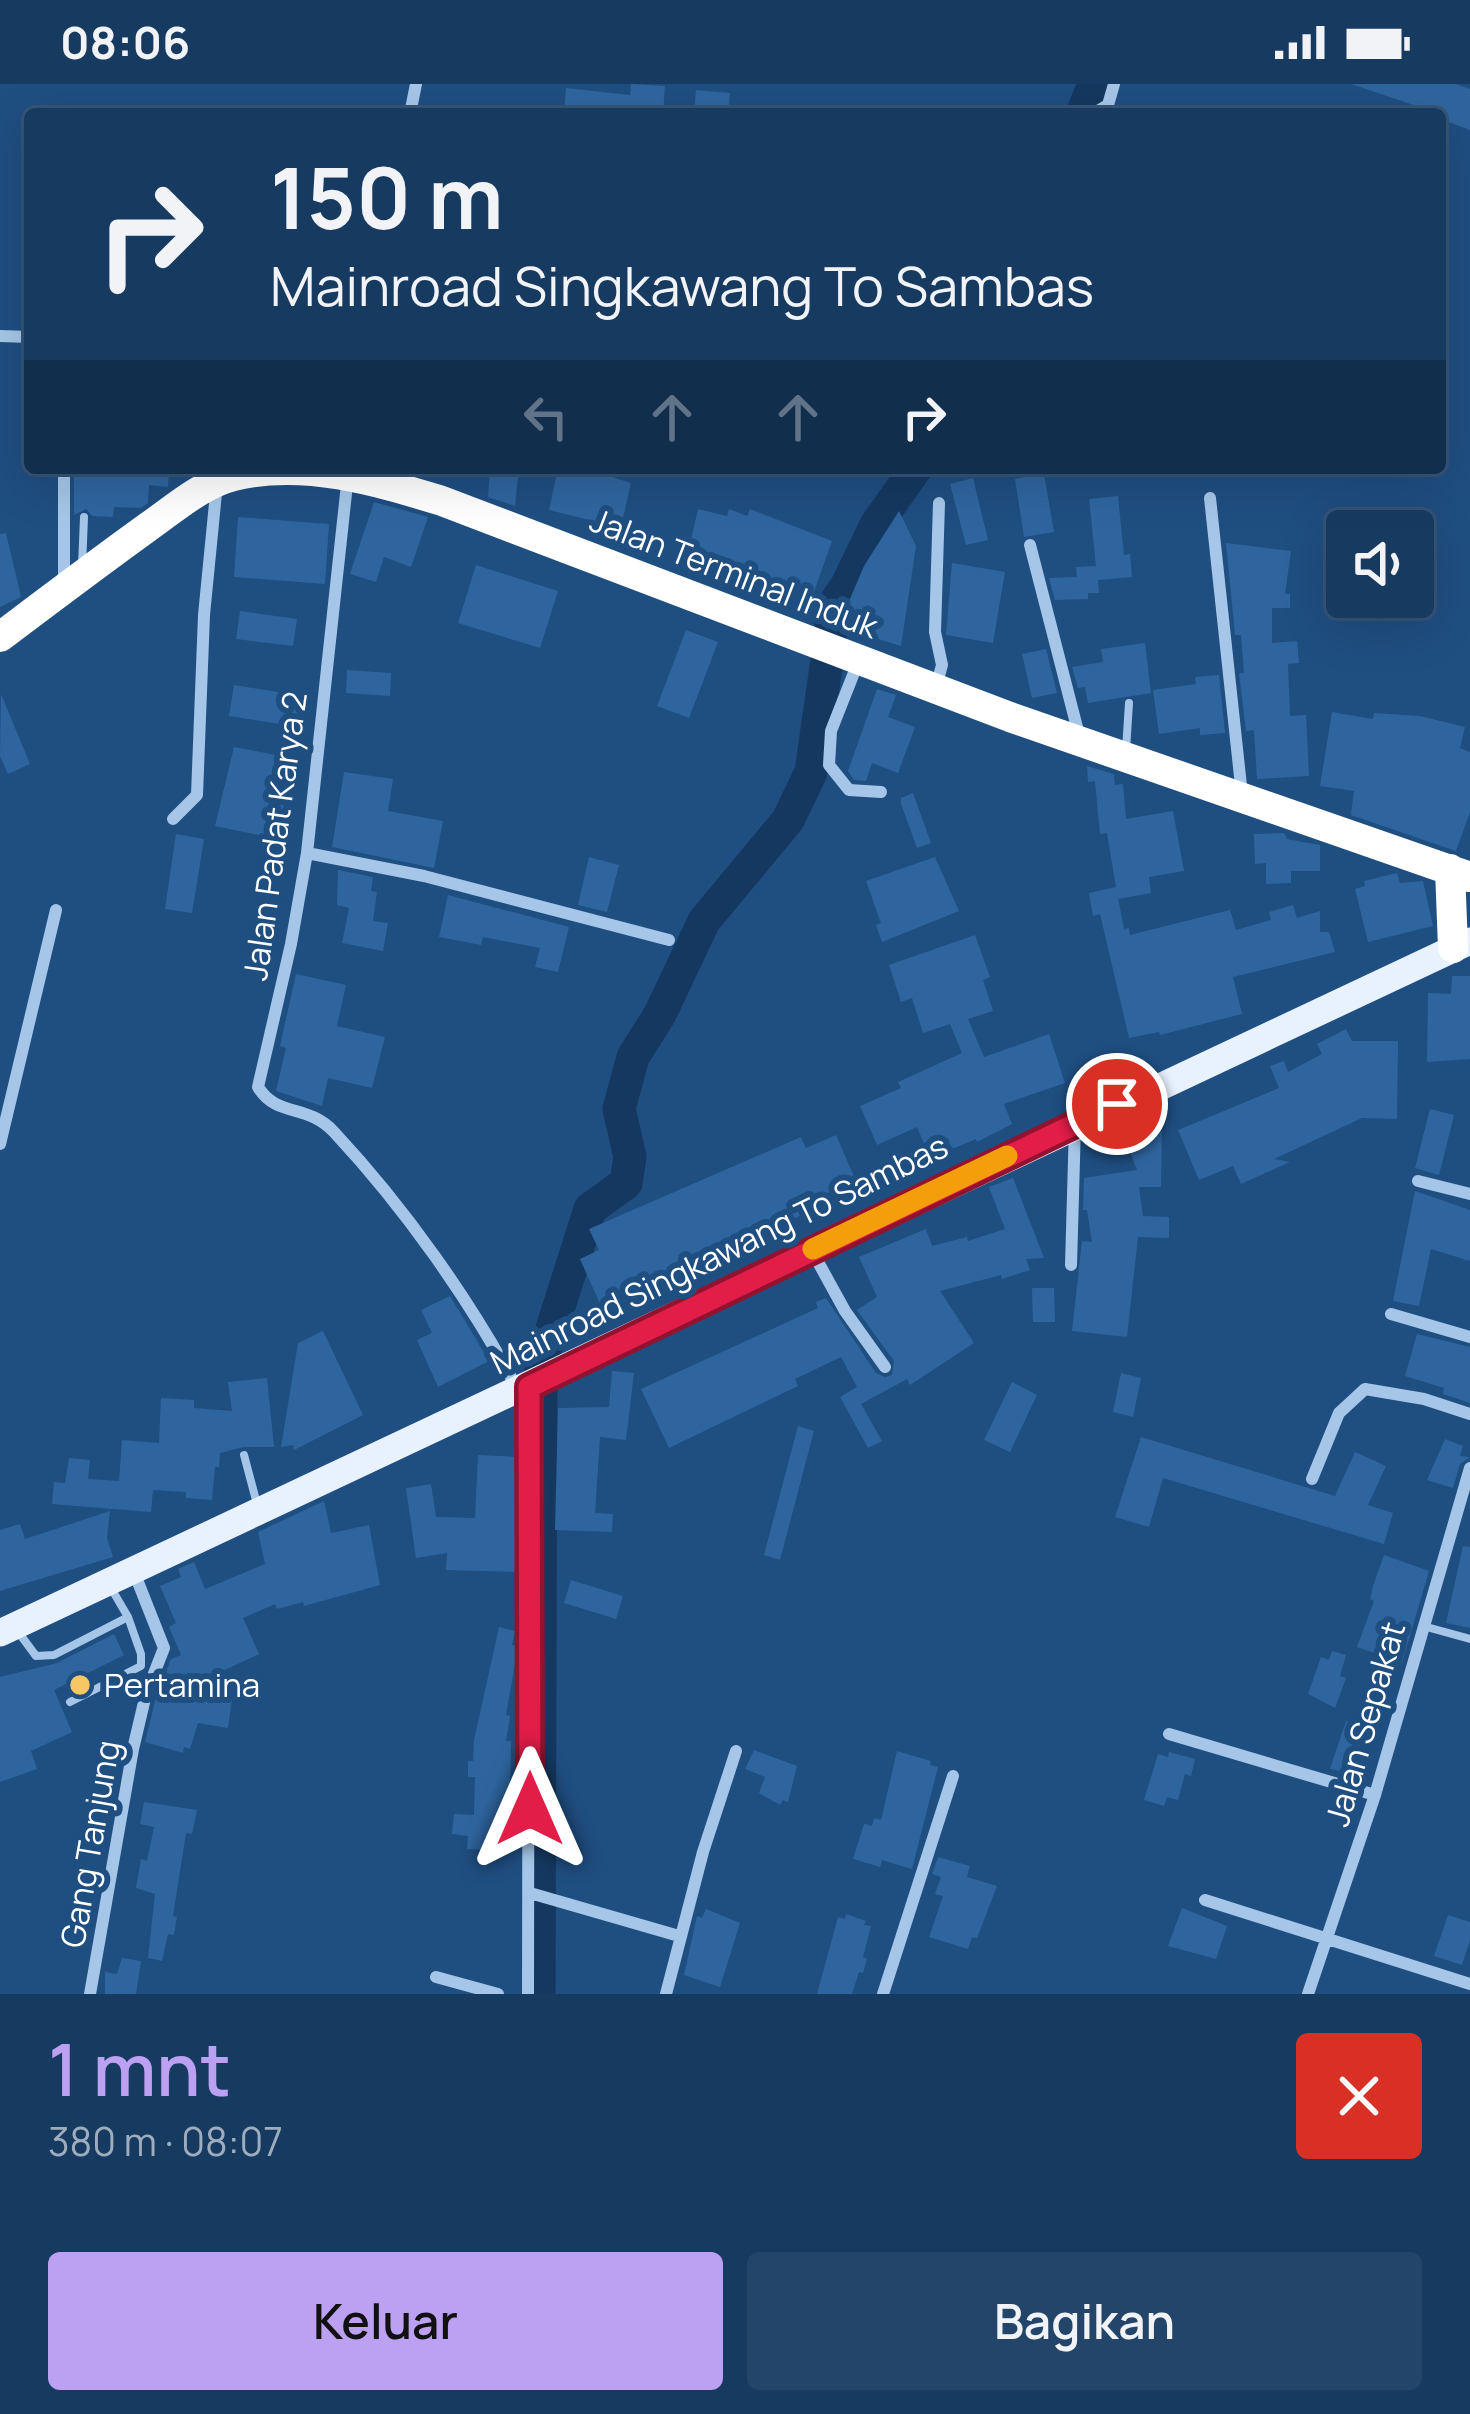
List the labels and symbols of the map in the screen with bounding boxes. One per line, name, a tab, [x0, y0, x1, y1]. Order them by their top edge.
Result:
street label: Jalan Terminal Induk	[584, 497, 886, 649]
street label: Jalan Padat Karya 2	[232, 689, 317, 983]
pin	[1066, 1053, 1168, 1155]
street label: Mainroad Singkawang To Sambas	[483, 1123, 955, 1384]
street label: Jalan Sepakat	[1314, 1616, 1415, 1831]
place label: Pertamina	[104, 1662, 260, 1707]
marker: Pertamina	[67, 1672, 93, 1698]
street label: Gang Tanjung	[49, 1737, 130, 1951]
position arrow	[467, 1746, 593, 1872]

